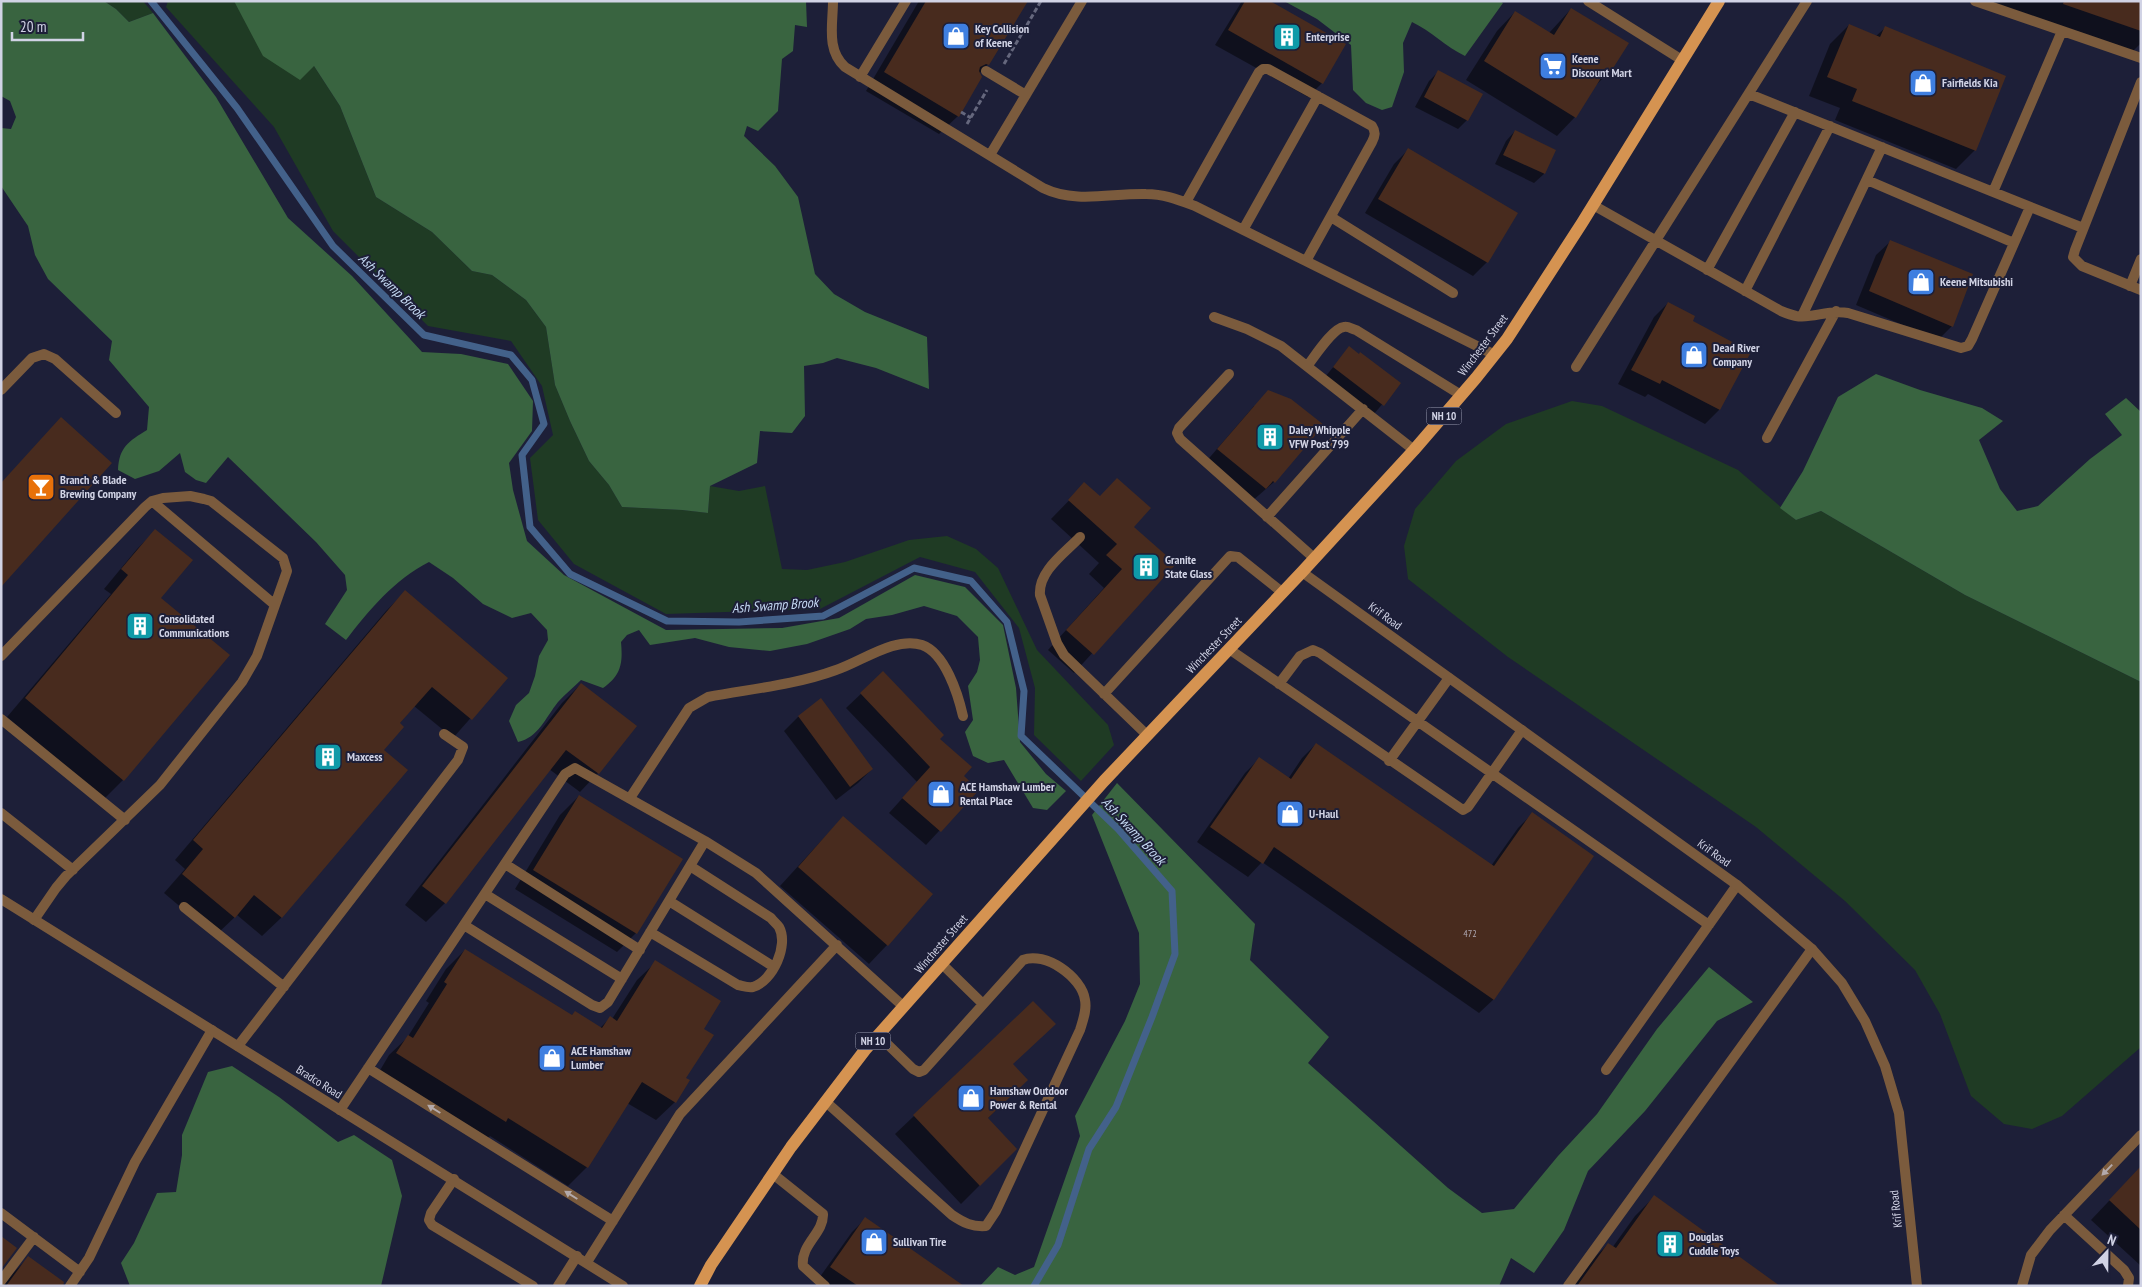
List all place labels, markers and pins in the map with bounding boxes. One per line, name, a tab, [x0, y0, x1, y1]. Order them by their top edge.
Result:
shop icon: Key Collision of Keene	[941, 21, 971, 51]
place label: Key Collision of Keene	[975, 21, 1029, 50]
building icon: Enterprise	[1272, 22, 1302, 52]
place label: Enterprise	[1306, 29, 1350, 44]
supermarket icon: Keene Discount Mart	[1538, 51, 1568, 81]
place label: Keene Discount Mart	[1572, 51, 1632, 80]
shop icon: Fairfields Kia	[1908, 68, 1938, 98]
place label: Fairfields Kia	[1942, 75, 1998, 90]
shop icon: Keene Mitsubishi	[1906, 267, 1936, 297]
place label: Keene Mitsubishi	[1940, 274, 2013, 289]
shop icon: Dead River Company	[1679, 340, 1709, 370]
place label: Dead River Company	[1713, 340, 1760, 369]
building icon: Daley Whipple VFW Post 799	[1255, 422, 1285, 452]
place label: Daley Whipple VFW Post 799	[1288, 422, 1350, 451]
bar icon: Branch & Blade Brewing Company	[26, 472, 56, 502]
place label: Branch & Blade Brewing Company	[60, 472, 137, 501]
building icon: Granite State Glass	[1131, 552, 1161, 582]
place label: Granite State Glass	[1165, 552, 1212, 581]
building icon: Consolidated Communications	[125, 611, 155, 641]
place label: Consolidated Communications	[159, 611, 229, 640]
building icon: Maxcess	[313, 742, 343, 772]
place label: Maxcess	[347, 749, 383, 764]
shop icon: ACE Hamshaw Lumber Rental Place	[926, 779, 956, 809]
place label: ACE Hamshaw Lumber Rental Place	[959, 779, 1055, 808]
shop icon: U-Haul	[1275, 799, 1305, 829]
place label: U-Haul	[1309, 806, 1338, 821]
shop icon: ACE Hamshaw Lumber	[537, 1043, 567, 1073]
place label: ACE Hamshaw Lumber	[570, 1043, 632, 1072]
shop icon: Hamshaw Outdoor Power & Rental	[956, 1083, 986, 1113]
place label: Hamshaw Outdoor Power & Rental	[990, 1083, 1069, 1112]
shop icon: Sullivan Tire	[859, 1227, 889, 1257]
building icon: Douglas Cuddle Toys	[1655, 1229, 1685, 1259]
place label: Douglas Cuddle Toys	[1689, 1229, 1739, 1258]
place label: Sullivan Tire	[893, 1234, 946, 1249]

